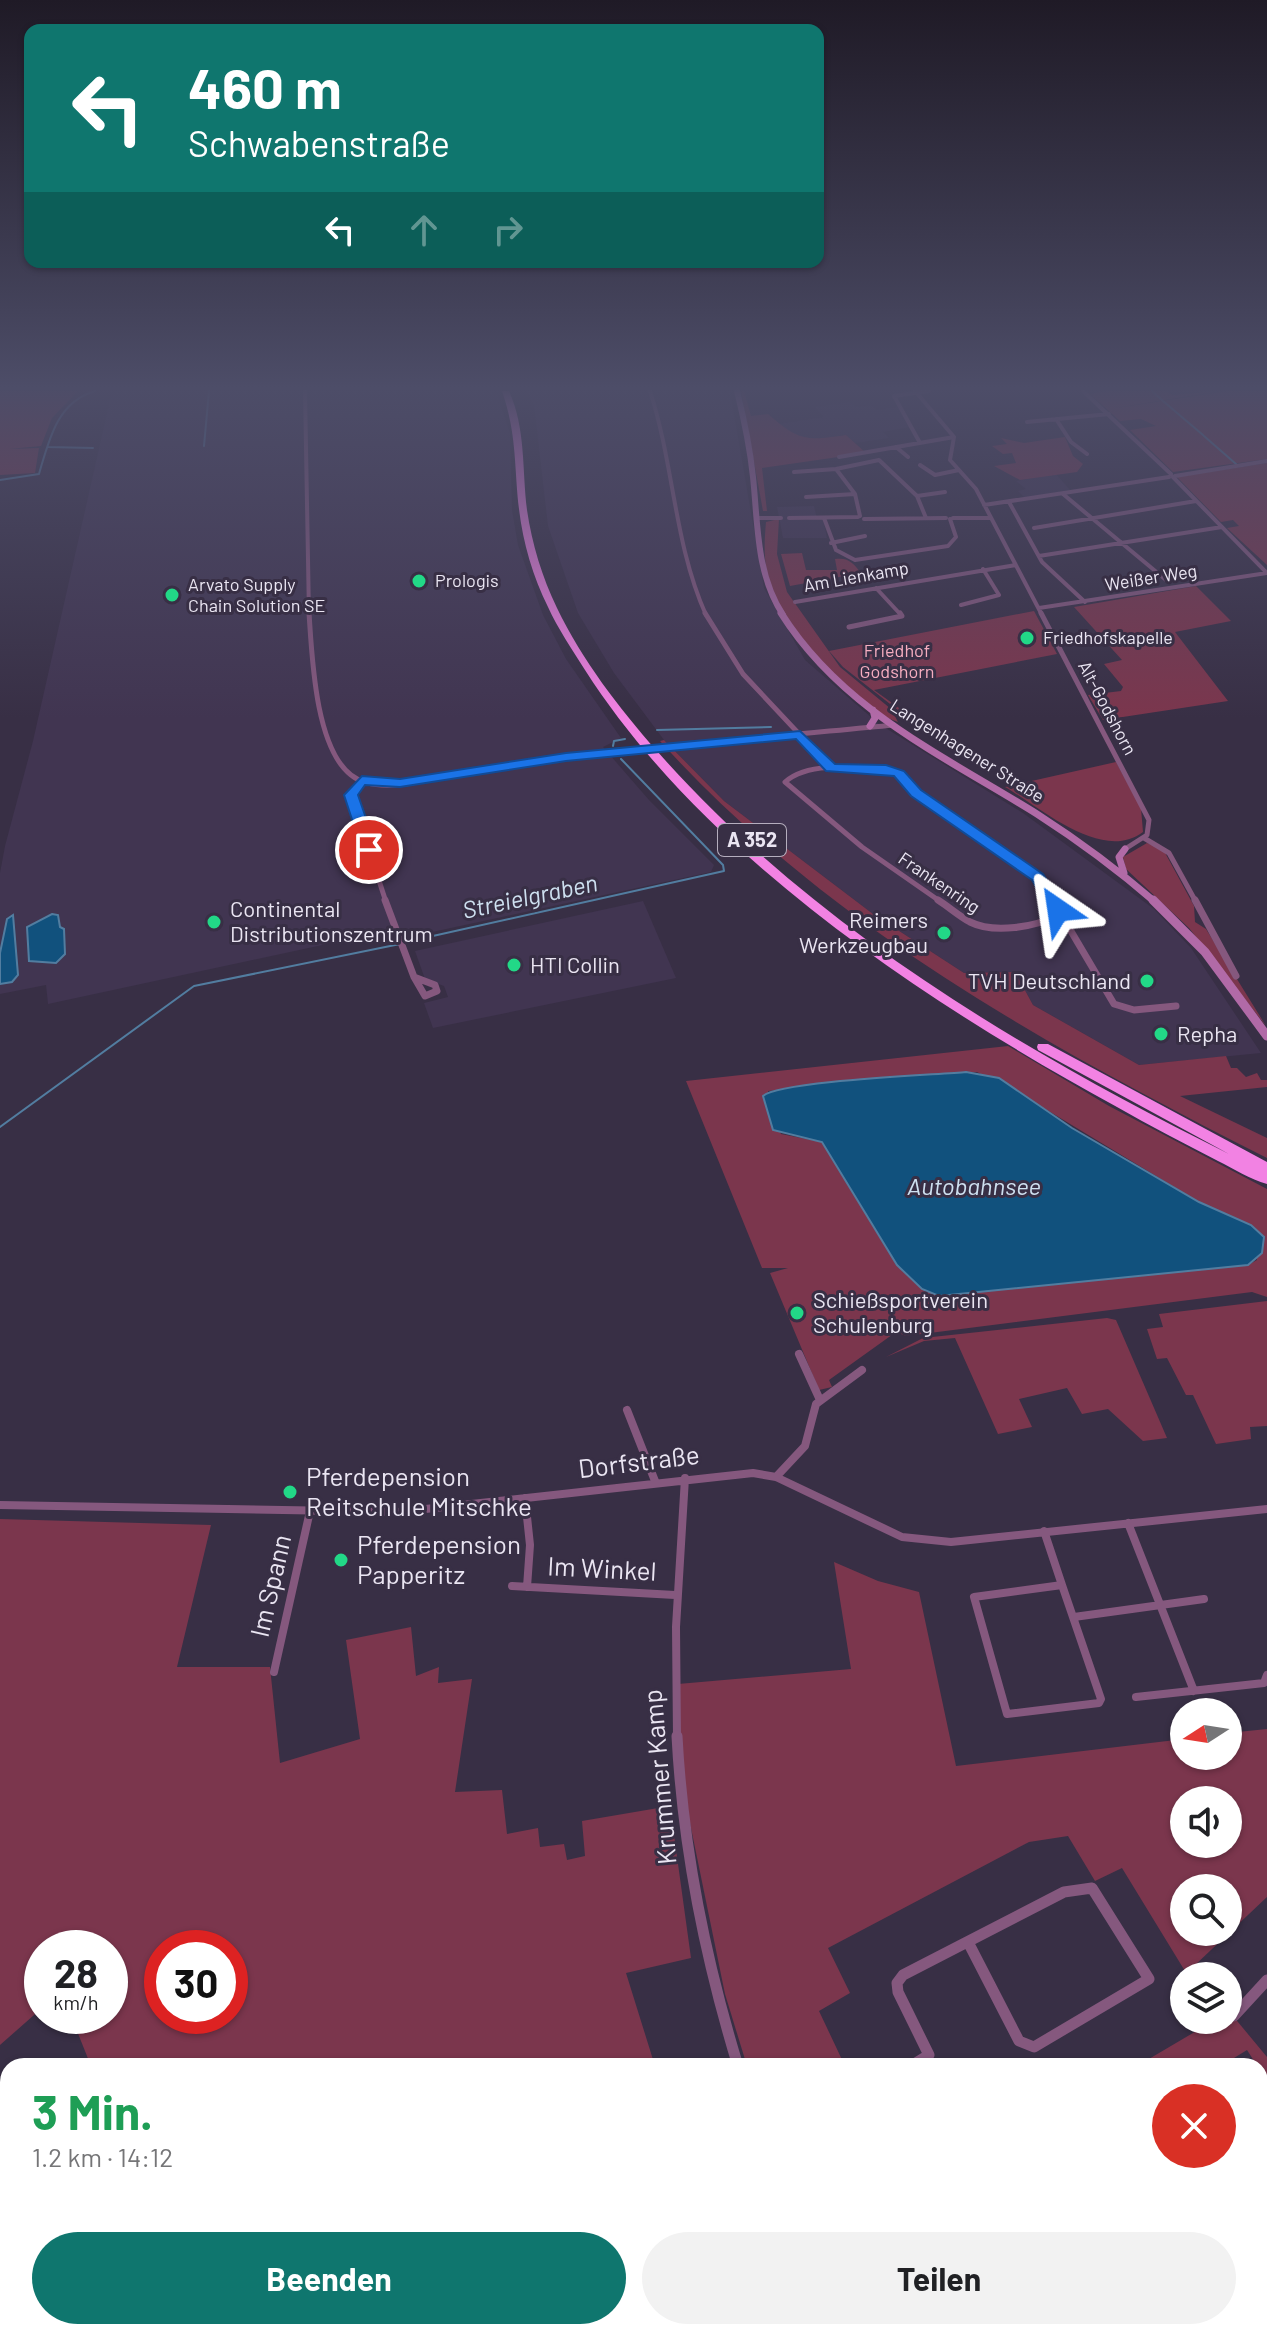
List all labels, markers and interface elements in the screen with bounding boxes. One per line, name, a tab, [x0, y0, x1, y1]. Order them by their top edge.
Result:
text: 460 m	[188, 53, 342, 120]
icon: left	[56, 56, 160, 160]
text: Schwabenstraße	[188, 121, 450, 164]
icon: left	[318, 208, 362, 252]
icon: ahead	[402, 208, 446, 252]
icon: right	[486, 208, 530, 252]
street label: Am Lienkamp	[802, 556, 910, 596]
street label: Weißer Weg	[1103, 559, 1199, 595]
place label: Prologis	[435, 569, 499, 591]
marker: Prologis	[410, 572, 428, 590]
place label: Arvato Supply Chain Solution SE	[188, 573, 325, 616]
marker: Arvato Supply Chain Solution SE	[163, 586, 181, 604]
place label: Friedhofskapelle	[1043, 626, 1173, 648]
marker: Friedhofskapelle	[1018, 629, 1036, 647]
park label: Friedhof Godshorn	[860, 639, 934, 682]
street label: Alt-Godshorn	[1074, 657, 1142, 758]
street label: Langenhagener Straße	[886, 694, 1049, 807]
pin	[335, 816, 403, 884]
road number: A 352	[718, 824, 786, 856]
icon: arrive	[347, 828, 391, 872]
street label: Frankenring	[895, 847, 985, 918]
water label: Streielgraben	[459, 867, 600, 924]
position arrow	[1016, 868, 1100, 952]
place label: Continental Distributionszentrum	[230, 895, 433, 946]
place label: Reimers Werkzeugbau	[799, 906, 928, 957]
marker: Continental Distributionszentrum	[205, 913, 223, 931]
marker: Reimers Werkzeugbau	[935, 924, 953, 942]
place label: HTI Collin	[530, 951, 620, 977]
marker: HTI Collin	[505, 956, 523, 974]
place label: TVH Deutschland	[968, 967, 1131, 993]
marker: TVH Deutschland	[1138, 972, 1156, 990]
place label: Repha	[1177, 1020, 1237, 1046]
marker: Repha	[1152, 1025, 1170, 1043]
water label: Autobahnsee	[907, 1171, 1041, 1200]
place label: Schießsportverein Schulenburg	[813, 1286, 988, 1337]
marker: Schießsportverein Schulenburg	[788, 1304, 806, 1322]
street label: Dorfstraße	[576, 1438, 701, 1483]
place label: Pferdepension Reitschule Mitschke	[306, 1460, 532, 1521]
marker: Pferdepension Reitschule Mitschke	[281, 1483, 299, 1501]
place label: Pferdepension Papperitz	[357, 1528, 521, 1589]
street label: Im Spann	[243, 1531, 296, 1640]
street label: Im Winkel	[547, 1549, 657, 1586]
marker: Pferdepension Papperitz	[332, 1551, 350, 1569]
street label: Krummer Kamp	[635, 1688, 682, 1866]
north arrow	[1170, 1698, 1242, 1770]
map controls	[1170, 1698, 1242, 2034]
button: sound	[1170, 1786, 1242, 1858]
button: search	[1170, 1874, 1242, 1946]
speed limit sign: 30	[144, 1930, 248, 2034]
text: 28	[54, 1948, 98, 1996]
button: layers	[1170, 1962, 1242, 2034]
text: km/h	[53, 1990, 99, 2014]
text: 3 Min.	[32, 2082, 153, 2140]
button: close	[1152, 2084, 1236, 2168]
text: 1.2 km · 14:12	[32, 2141, 173, 2172]
button: Beenden	[32, 2232, 626, 2324]
button: Teilen	[642, 2232, 1236, 2324]

